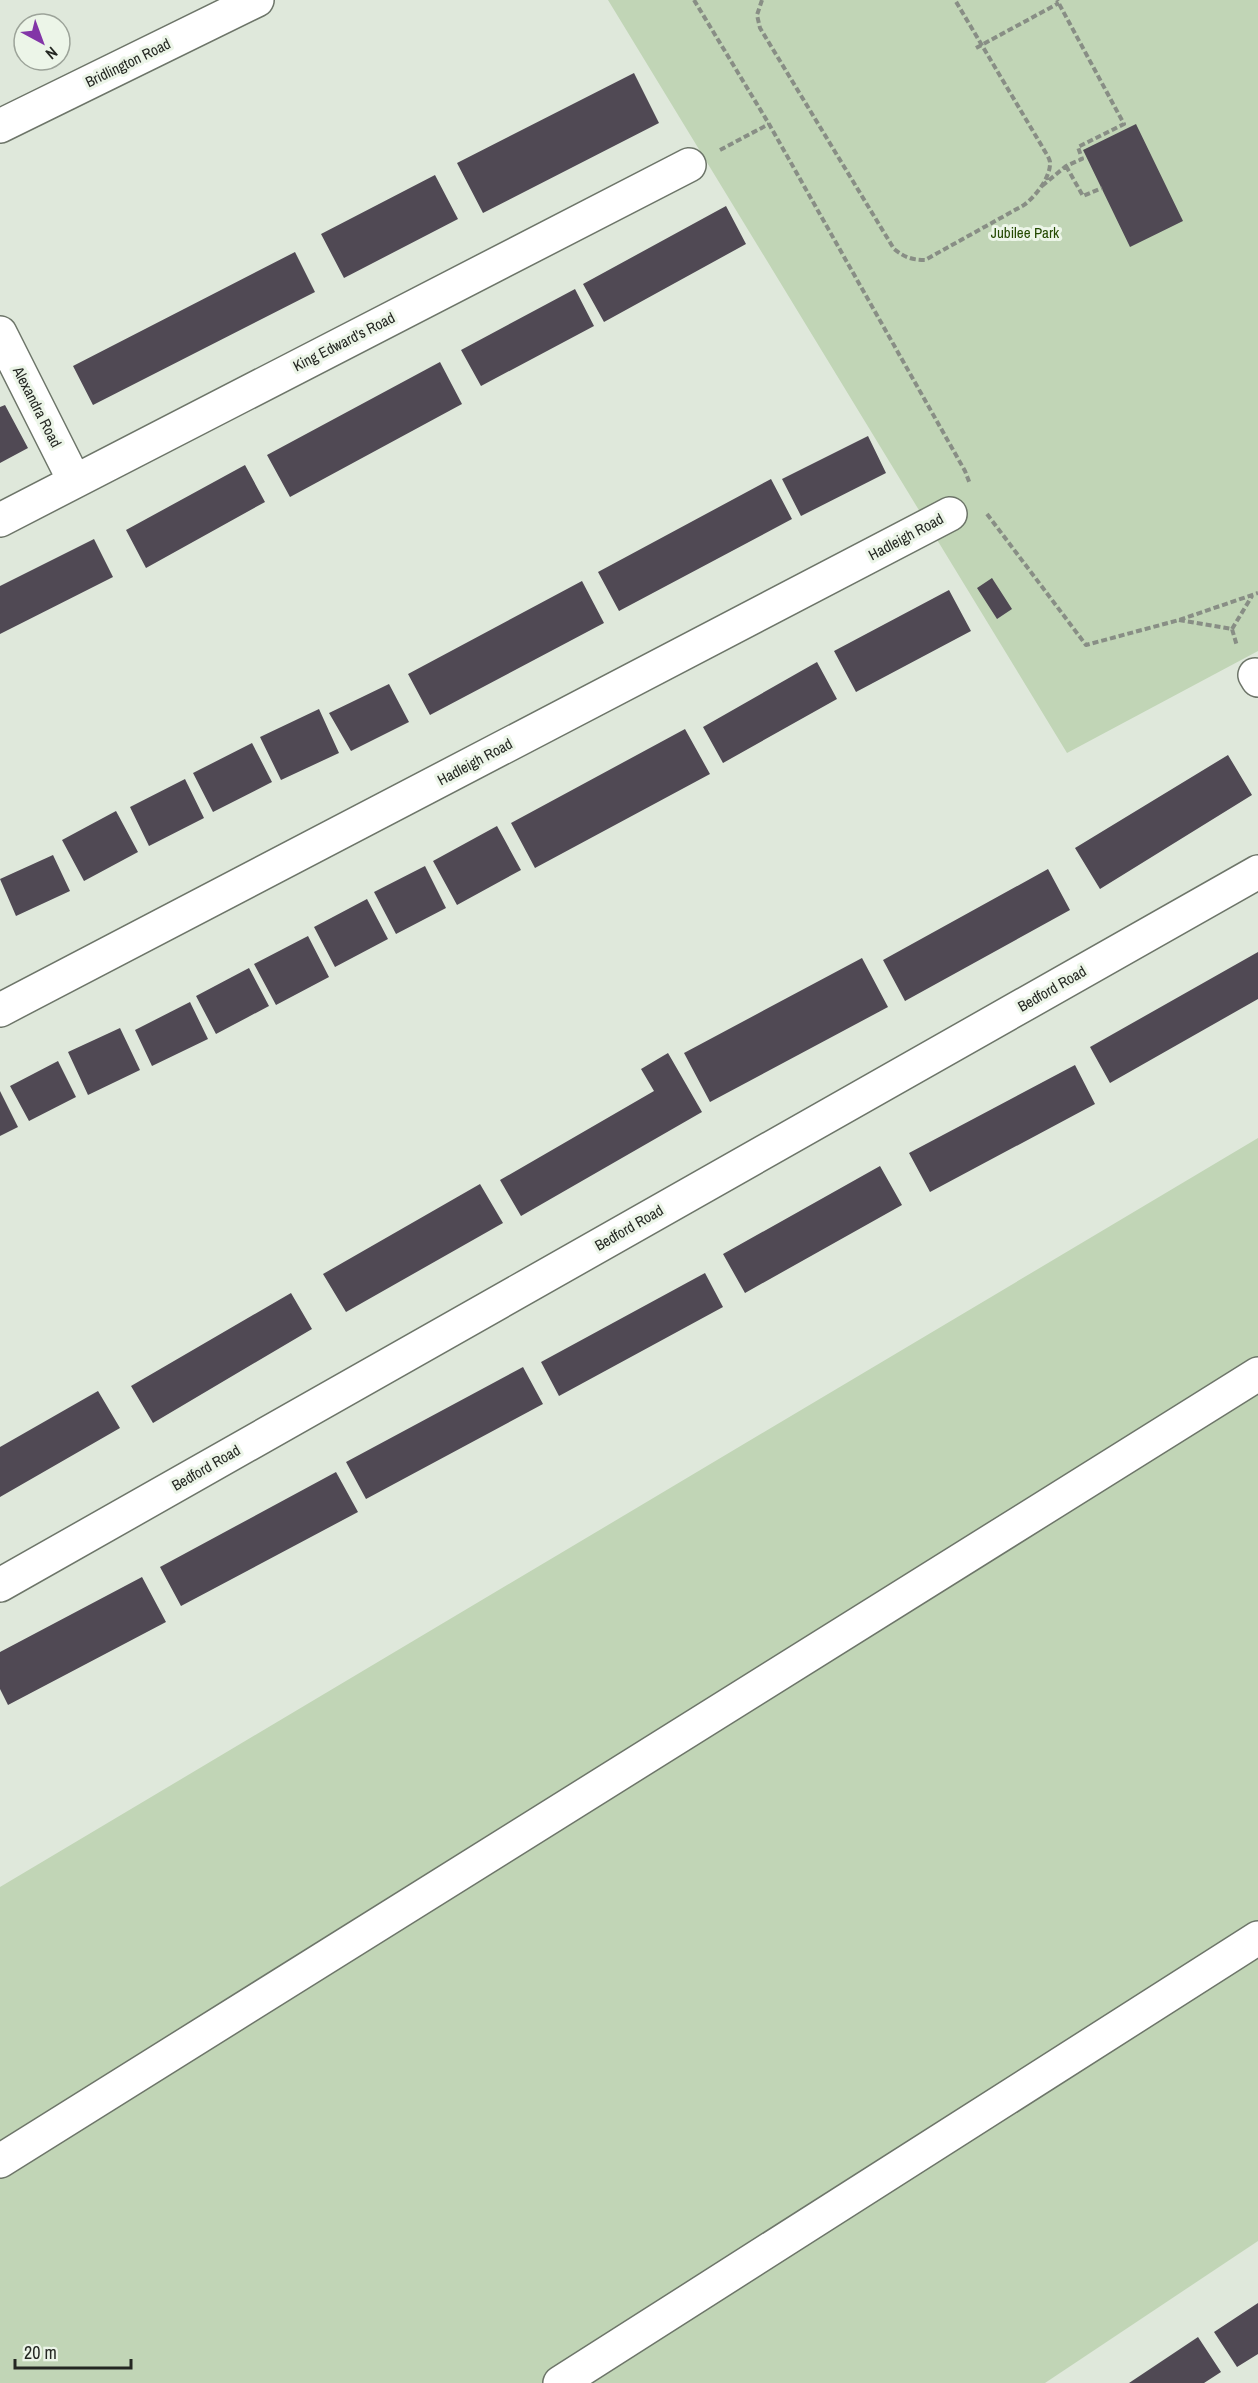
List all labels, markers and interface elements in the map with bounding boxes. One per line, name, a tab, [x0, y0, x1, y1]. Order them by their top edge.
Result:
north arrow	[12, 12, 72, 72]
street label: Bridlington Road	[82, 33, 174, 92]
text: N	[41, 42, 63, 65]
park label: Jubilee Park	[991, 222, 1060, 243]
street label: King Edward's Road	[289, 307, 398, 376]
street label: Alexandra Road	[8, 362, 67, 451]
street label: Hadleigh Road	[865, 508, 947, 565]
street label: Hadleigh Road	[434, 733, 516, 790]
street label: Bedford Road	[1014, 960, 1090, 1017]
street label: Bedford Road	[591, 1199, 667, 1256]
street label: Bedford Road	[168, 1439, 244, 1496]
scale bar	[15, 2332, 130, 2370]
text: 20 m	[24, 2340, 57, 2365]

